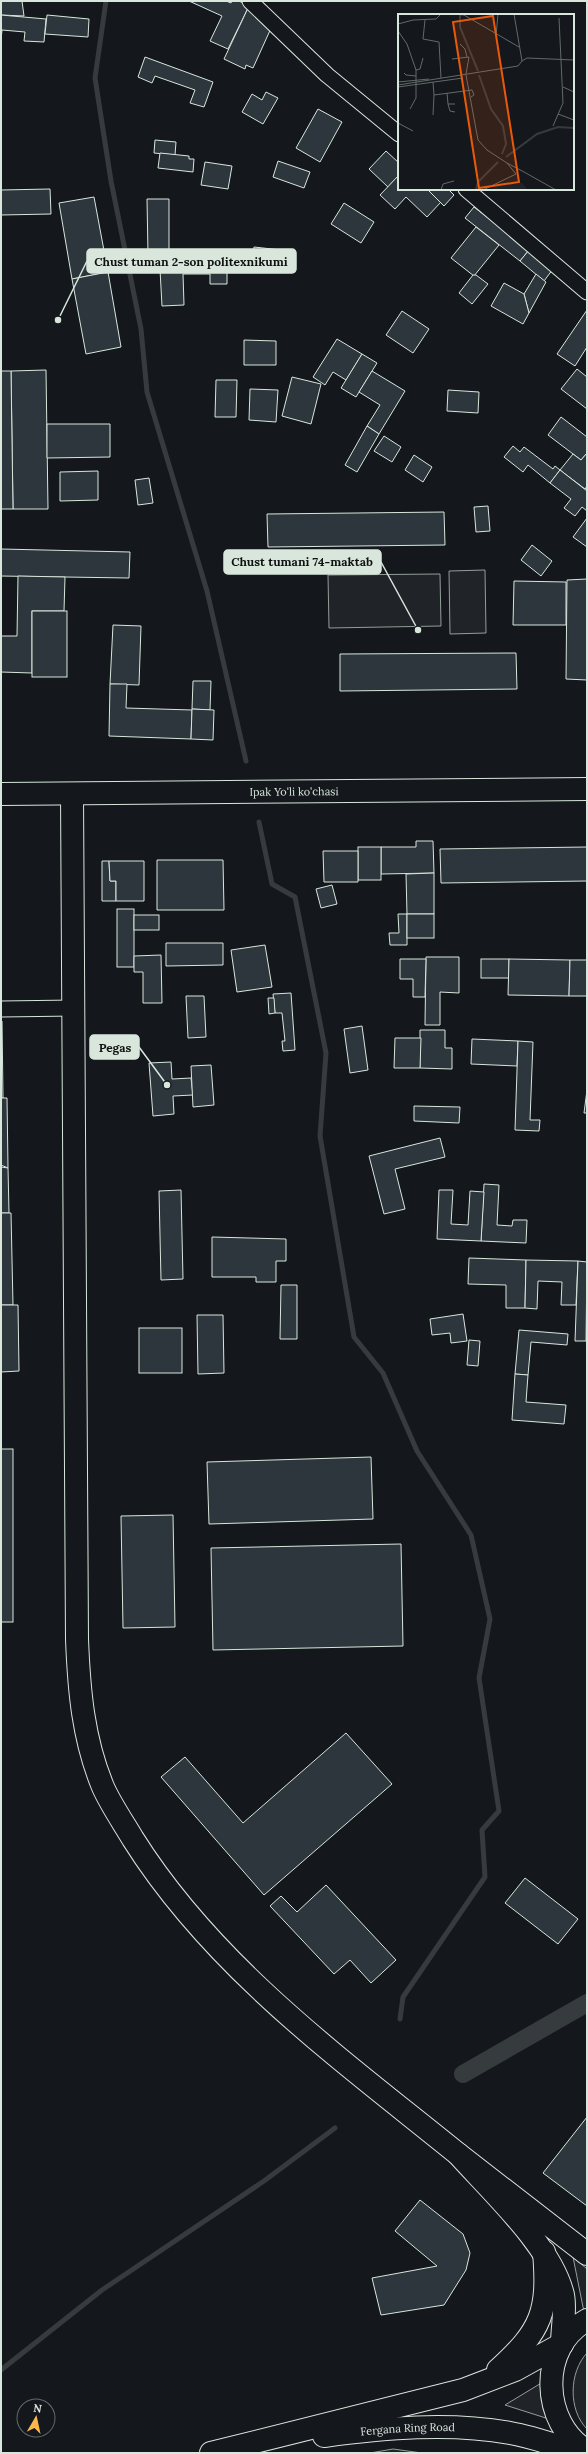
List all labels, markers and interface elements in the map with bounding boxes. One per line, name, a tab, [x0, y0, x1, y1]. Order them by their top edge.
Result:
inset map	[398, 14, 574, 190]
callout: Chust tuman 2-son politexnikumi	[87, 249, 296, 273]
text: Chust tuman 2-son politexnikumi	[94, 254, 288, 269]
callout: Chust tumani 74-maktab	[224, 550, 381, 574]
text: Chust tumani 74-maktab	[231, 554, 373, 569]
street label: Ipak Yo'li ko'chasi	[249, 784, 339, 799]
callout: Pegas	[90, 1035, 139, 1059]
text: Pegas	[99, 1040, 131, 1055]
north arrow	[16, 2398, 56, 2438]
text: N	[32, 2401, 43, 2416]
street label: Fergana Ring Road	[360, 2420, 456, 2439]

